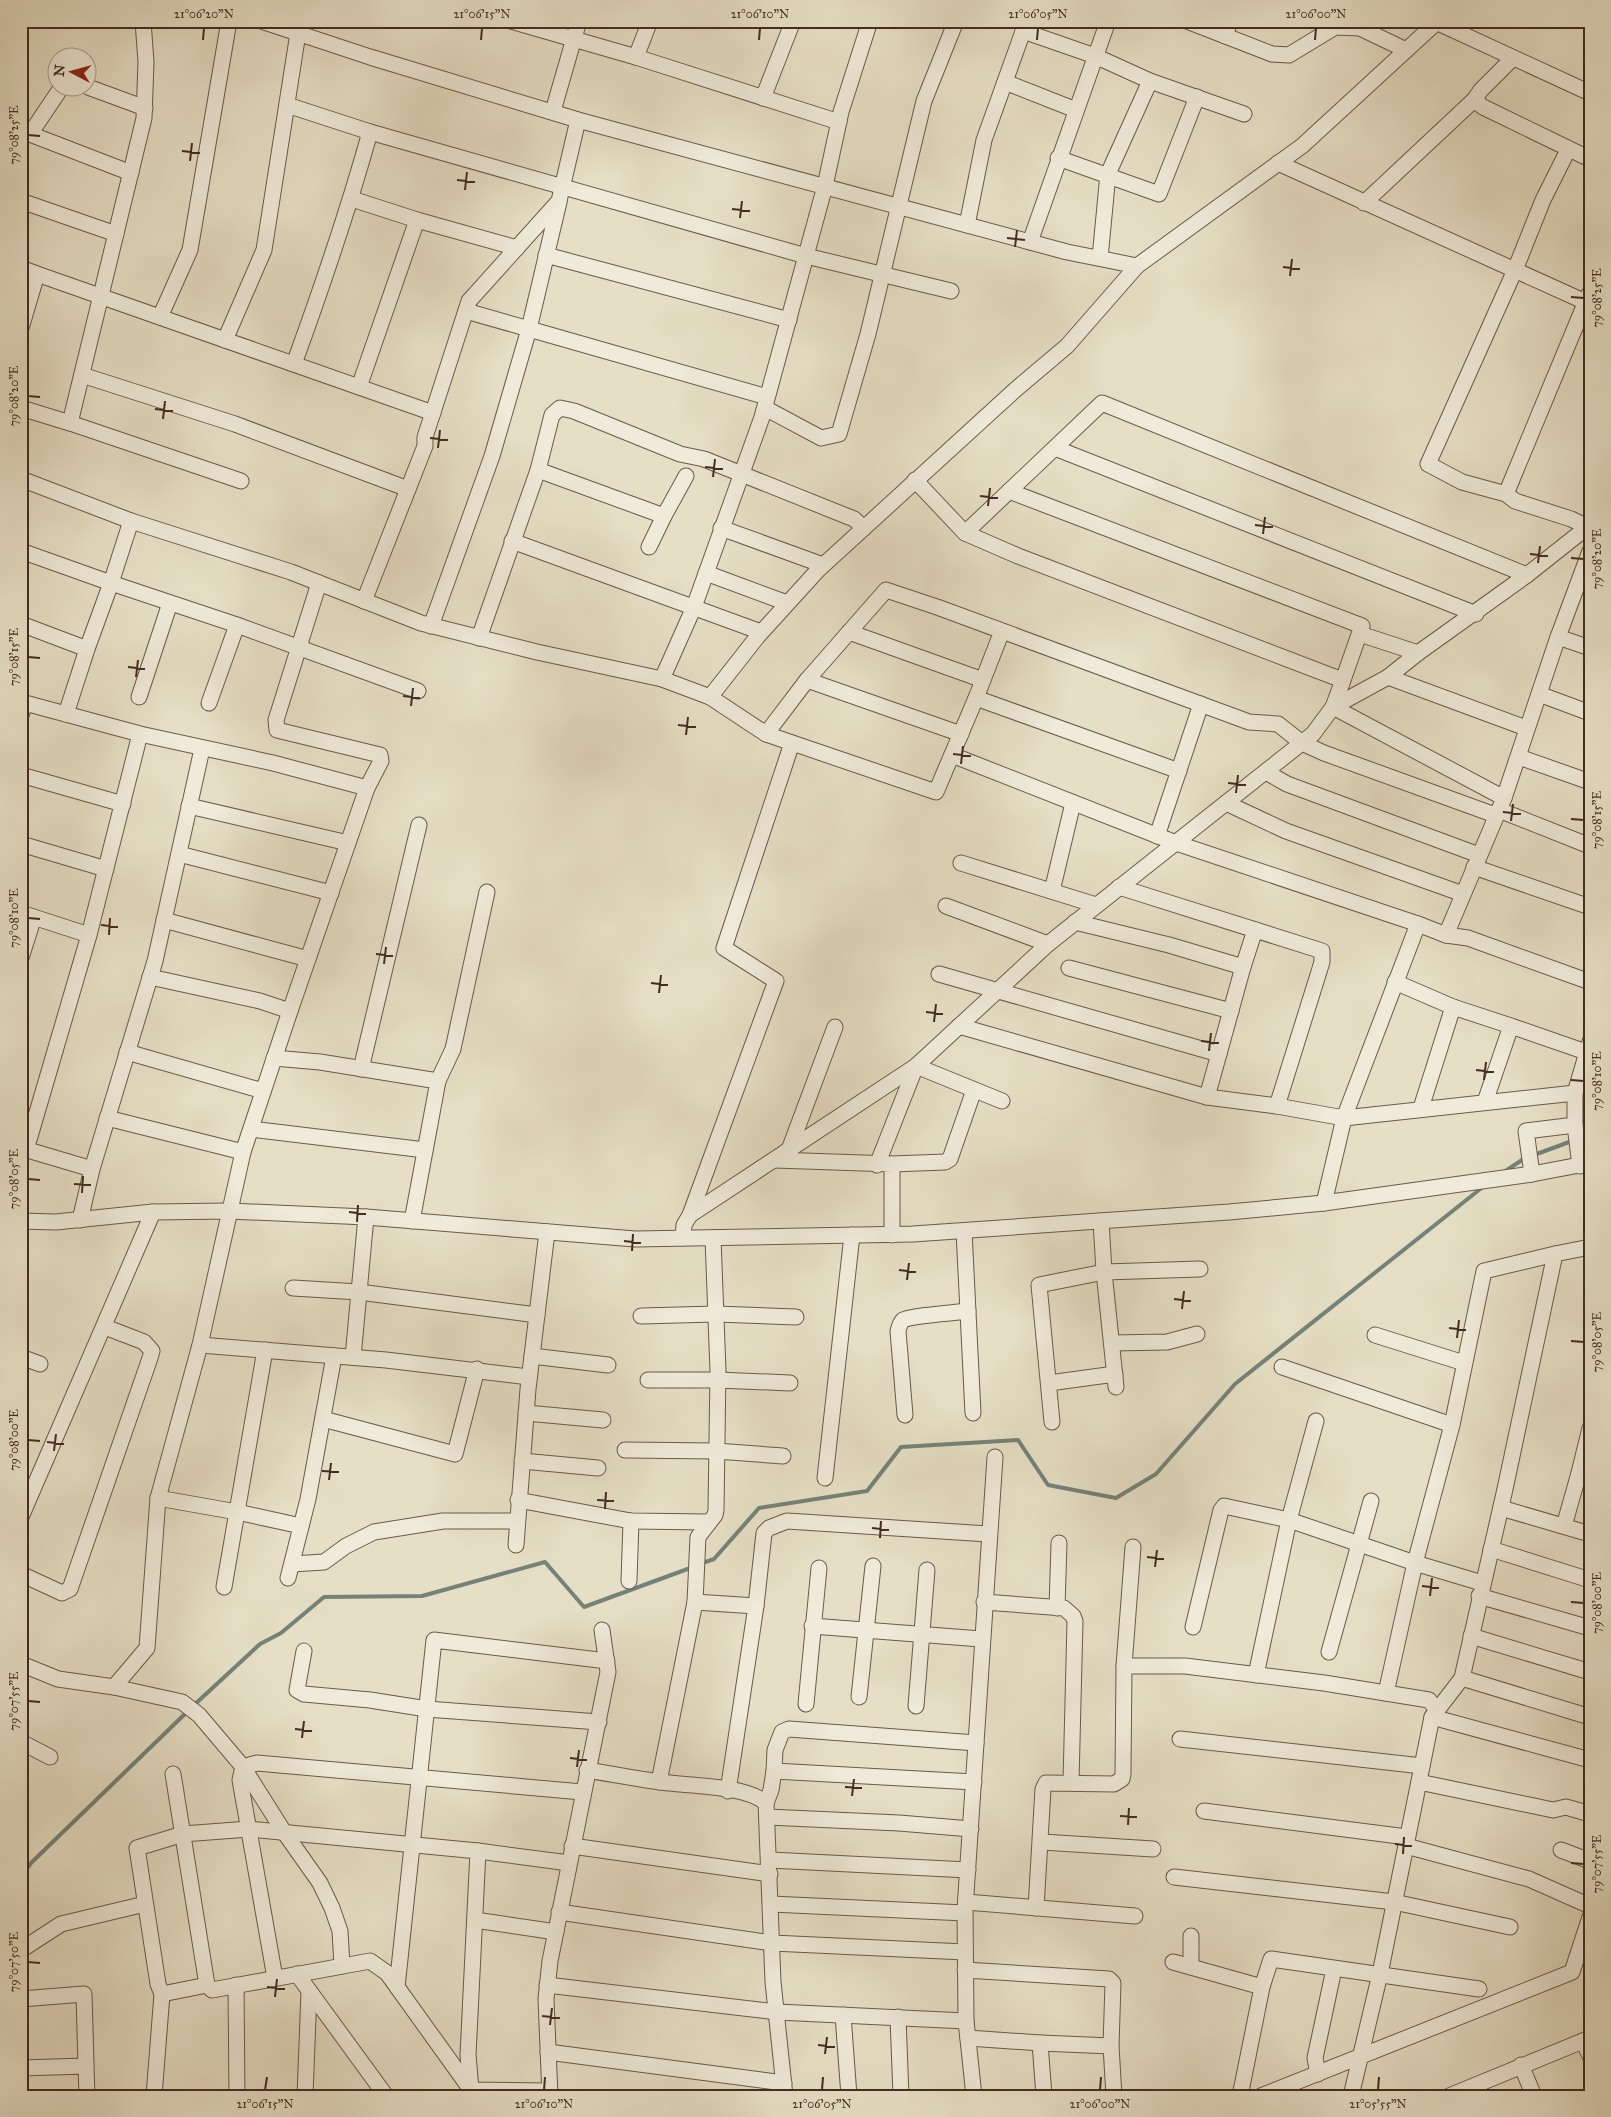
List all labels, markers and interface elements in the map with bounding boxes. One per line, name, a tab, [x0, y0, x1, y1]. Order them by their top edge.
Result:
text: 21°06'20"N	[174, 7, 234, 21]
text: 21°06'15"N	[453, 7, 511, 21]
text: 21°06'10"N	[731, 7, 789, 21]
text: 21°06'05"N	[1008, 7, 1068, 21]
text: 21°06'00"N	[1286, 7, 1346, 21]
north arrow	[48, 48, 98, 98]
text: N	[50, 64, 69, 77]
text: 79°08'25"E	[7, 105, 21, 165]
text: 79°08'25"E	[1590, 268, 1604, 328]
text: 79°08'20"E	[7, 365, 21, 426]
text: 79°08'20"E	[1590, 528, 1604, 589]
text: 79°08'15"E	[7, 628, 21, 686]
text: 79°08'15"E	[1590, 791, 1604, 849]
text: 79°08'10"E	[7, 888, 21, 948]
text: 79°08'10"E	[1590, 1051, 1604, 1111]
text: 79°08'05"E	[7, 1148, 21, 1209]
text: 79°08'05"E	[1590, 1311, 1604, 1372]
text: 79°08'00"E	[7, 1409, 21, 1471]
text: 79°08'00"E	[1590, 1572, 1604, 1634]
text: 79°07'55"E	[7, 1671, 21, 1730]
text: 79°07'55"E	[1590, 1834, 1604, 1893]
text: 79°07'50"E	[7, 1931, 21, 1992]
text: 21°06'15"N	[236, 2097, 294, 2111]
text: 21°06'10"N	[515, 2097, 573, 2111]
text: 21°06'05"N	[792, 2097, 852, 2111]
text: 21°06'00"N	[1070, 2097, 1130, 2111]
text: 21°05'55"N	[1349, 2097, 1407, 2111]

